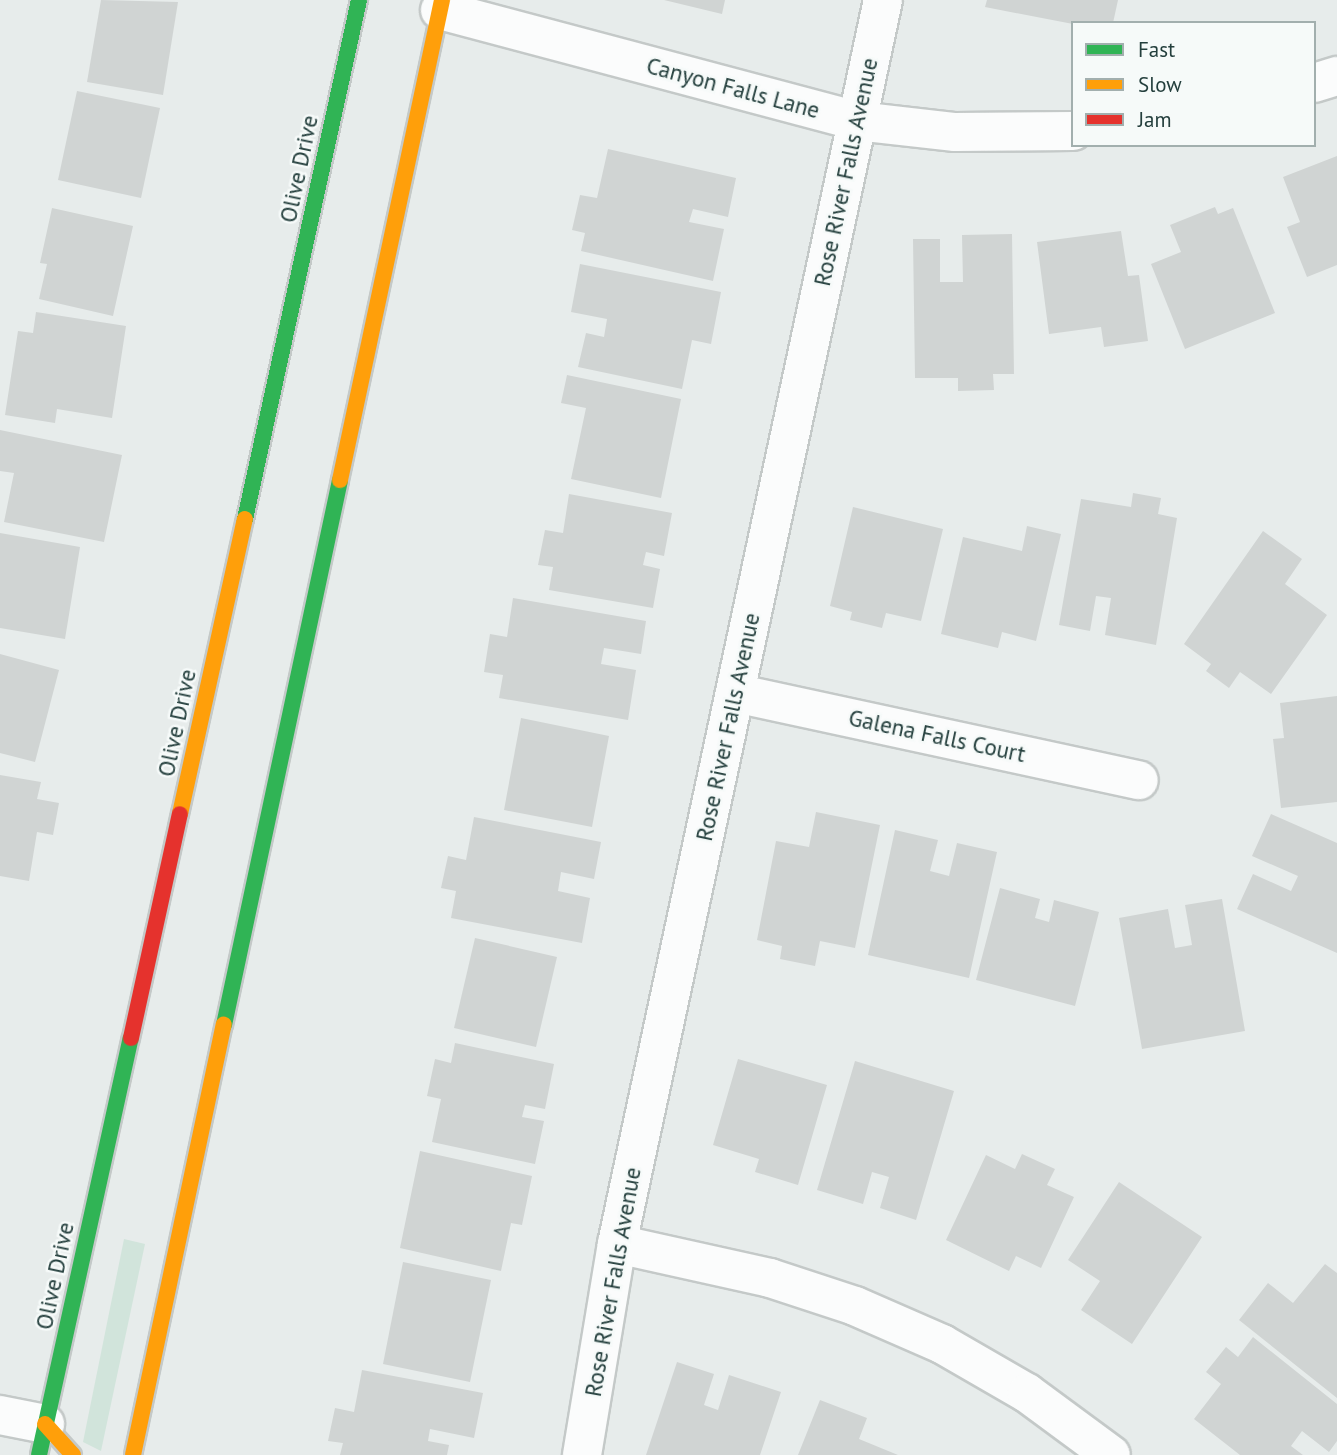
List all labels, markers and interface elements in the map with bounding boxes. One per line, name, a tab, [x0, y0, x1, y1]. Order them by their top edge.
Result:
legend	[1071, 21, 1316, 147]
text: Fast	[1138, 36, 1175, 63]
street label: Canyon Falls Lane	[644, 52, 822, 124]
street label: Rose River Falls Avenue	[808, 55, 884, 289]
text: Slow	[1138, 71, 1182, 98]
text: Jam	[1138, 106, 1172, 133]
street label: Olive Drive	[274, 113, 324, 225]
street label: Rose River Falls Avenue	[690, 610, 766, 844]
street label: Olive Drive	[152, 667, 202, 779]
street label: Galena Falls Court	[846, 704, 1028, 768]
street label: Rose River Falls Avenue	[579, 1165, 647, 1399]
street label: Olive Drive	[30, 1220, 80, 1332]

